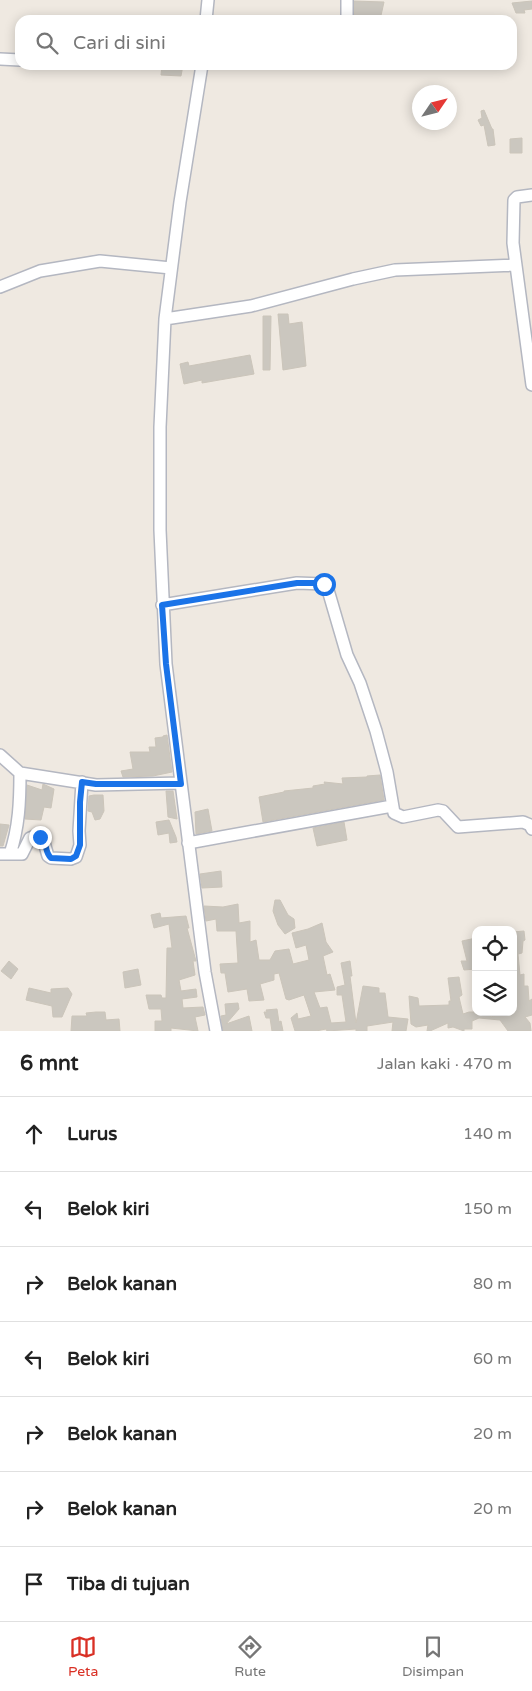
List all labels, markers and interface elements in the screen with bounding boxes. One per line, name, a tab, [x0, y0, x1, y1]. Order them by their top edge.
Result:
search box	[15, 15, 517, 70]
icon: search	[33, 29, 61, 57]
text: Cari di sini	[73, 32, 166, 54]
north arrow	[412, 85, 457, 130]
route start	[313, 573, 336, 596]
route end	[29, 826, 52, 849]
map controls	[472, 926, 517, 1016]
button: locate	[472, 926, 517, 971]
button: layers	[472, 971, 517, 1016]
text: 6 mnt	[20, 1051, 79, 1076]
text: Jalan kaki · 470 m	[377, 1054, 512, 1074]
icon: ahead	[20, 1120, 48, 1148]
text: Lurus	[67, 1123, 117, 1145]
text: 140 m	[463, 1124, 512, 1144]
icon: left	[20, 1195, 48, 1223]
text: Belok kiri	[67, 1198, 150, 1220]
text: 150 m	[463, 1199, 512, 1219]
icon: right	[20, 1270, 48, 1298]
text: Belok kanan	[67, 1273, 177, 1295]
text: 80 m	[473, 1274, 512, 1294]
icon: left	[20, 1345, 48, 1373]
text: Belok kiri	[67, 1348, 150, 1370]
text: 60 m	[473, 1349, 512, 1369]
icon: right	[20, 1420, 48, 1448]
text: Belok kanan	[67, 1423, 177, 1445]
text: 20 m	[473, 1424, 512, 1444]
icon: right	[20, 1495, 48, 1523]
text: Belok kanan	[67, 1498, 177, 1520]
text: 20 m	[473, 1499, 512, 1519]
icon: arrive	[20, 1570, 48, 1598]
text: Tiba di tujuan	[67, 1573, 190, 1595]
tab: Peta	[68, 1633, 98, 1680]
tab: Rute	[234, 1633, 266, 1680]
tab: Disimpan	[402, 1633, 464, 1680]

